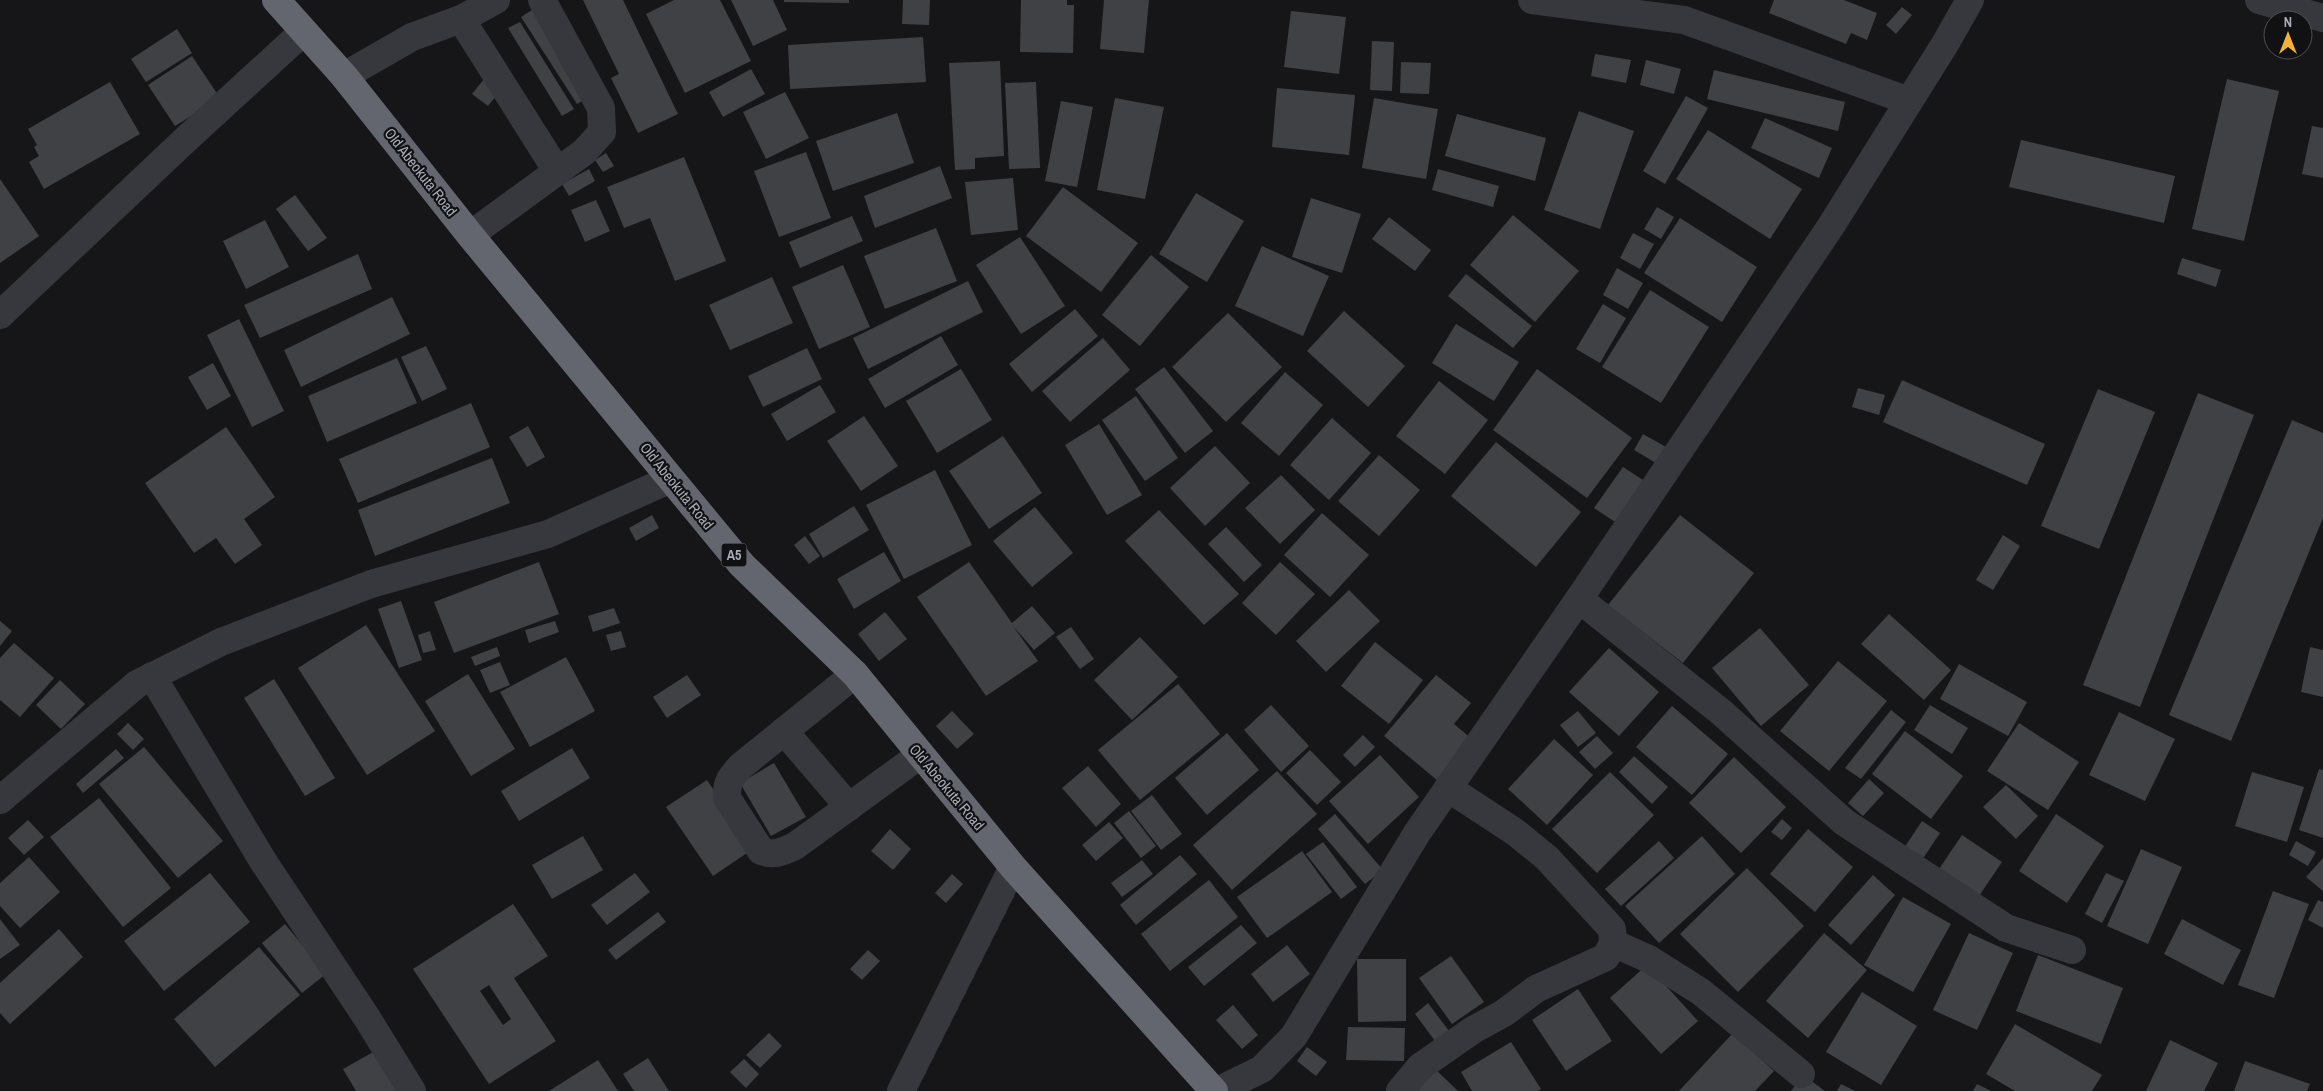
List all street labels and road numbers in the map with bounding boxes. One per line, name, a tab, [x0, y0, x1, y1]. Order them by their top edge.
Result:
street label: Old Abeokuta Road	[380, 124, 462, 220]
street label: Old Abeokuta Road	[635, 438, 719, 534]
road number: A5	[722, 544, 746, 566]
street label: Old Abeokuta Road	[905, 739, 989, 835]

